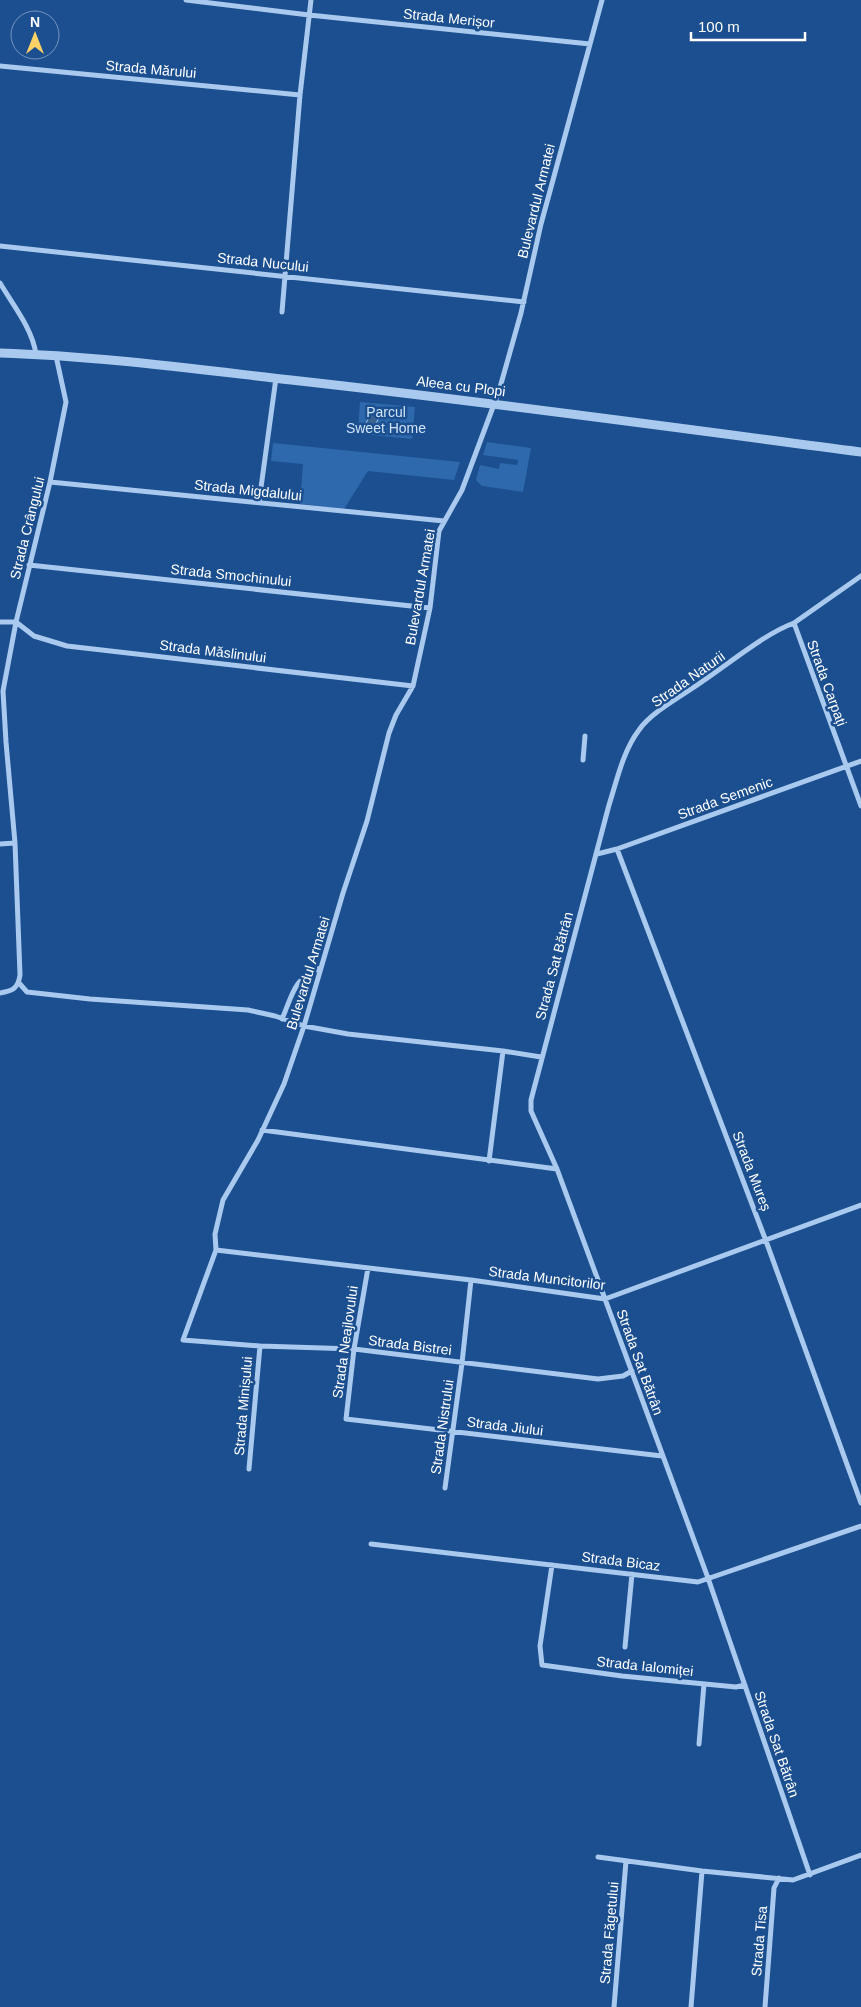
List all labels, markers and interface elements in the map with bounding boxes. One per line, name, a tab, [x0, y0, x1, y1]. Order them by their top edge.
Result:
street label: Strada Merișor	[403, 5, 496, 31]
north arrow	[10, 10, 60, 60]
scale bar	[691, 10, 805, 42]
text: N	[30, 14, 40, 30]
text: 100 m	[698, 18, 740, 35]
street label: Strada Mărului	[105, 57, 197, 81]
street label: Bulevardul Armatei	[514, 142, 558, 260]
street label: Strada Nucului	[217, 249, 309, 275]
street label: Aleea cu Plopi	[416, 373, 506, 399]
park label: Parcul Sweet Home	[346, 404, 426, 436]
street label: Strada Crângului	[7, 475, 47, 581]
street label: Strada Migdalului	[193, 476, 303, 504]
street label: Bulevardul Armatei	[402, 528, 438, 646]
street label: Strada Smochinului	[170, 561, 292, 589]
street label: Strada Măslinului	[159, 637, 267, 665]
street label: Strada Carpați	[804, 638, 850, 728]
street label: Strada Naturii	[648, 648, 728, 710]
street label: Strada Semenic	[675, 773, 775, 823]
street label: Strada Sat Bătrân	[532, 910, 576, 1022]
street label: Bulevardul Armatei	[283, 914, 333, 1032]
street label: Strada Mureș	[729, 1129, 775, 1213]
street label: Strada Muncitorilor	[488, 1263, 607, 1293]
street label: Strada Neajlovului	[329, 1285, 361, 1399]
street label: Strada Sat Bătrân	[613, 1307, 667, 1417]
street label: Strada Bistrei	[367, 1332, 453, 1358]
street label: Strada Minișului	[231, 1356, 255, 1456]
street label: Strada Nistrului	[427, 1379, 457, 1475]
street label: Strada Jiului	[466, 1413, 544, 1439]
street label: Strada Bicaz	[581, 1548, 661, 1574]
street label: Strada Ialomiței	[596, 1653, 694, 1679]
street label: Strada Sat Bătrân	[751, 1689, 803, 1799]
street label: Strada Făgetului	[597, 1881, 621, 1985]
street label: Strada Tisa	[748, 1905, 770, 1977]

